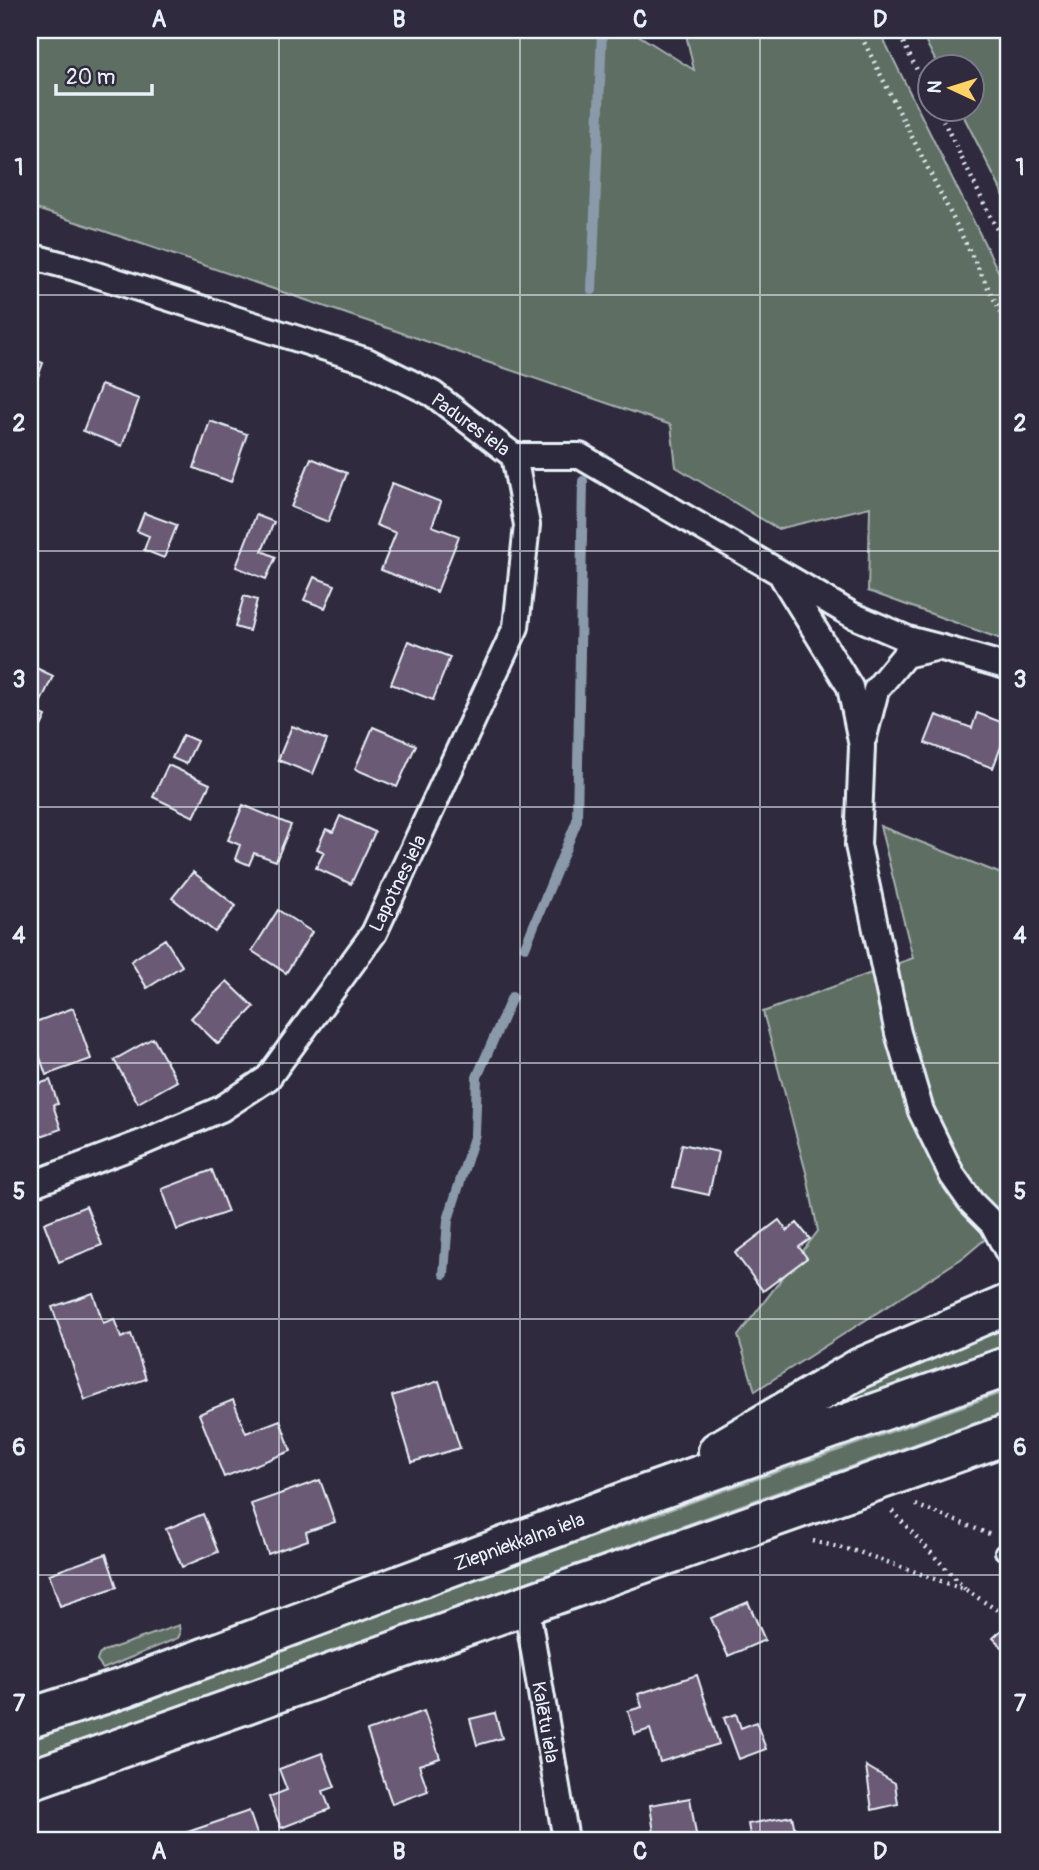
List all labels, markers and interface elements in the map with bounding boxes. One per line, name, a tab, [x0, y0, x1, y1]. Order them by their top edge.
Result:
text: A	[152, 5, 167, 34]
text: B	[392, 5, 406, 34]
text: C	[633, 5, 647, 34]
text: D	[873, 5, 887, 34]
scale bar	[56, 52, 152, 96]
north arrow	[916, 52, 986, 122]
text: 20 m	[66, 64, 115, 91]
text: N	[923, 79, 947, 94]
text: 1	[15, 153, 24, 182]
text: 1	[1016, 153, 1025, 182]
street label: Padures iela	[426, 388, 515, 462]
text: 2	[13, 409, 26, 438]
text: 2	[1014, 409, 1027, 438]
text: 3	[13, 665, 25, 694]
text: 3	[1014, 665, 1026, 694]
street label: Lapotnes iela	[364, 831, 432, 936]
text: 4	[12, 921, 26, 950]
text: 4	[1013, 921, 1027, 950]
text: 5	[13, 1177, 25, 1206]
text: 5	[1014, 1177, 1026, 1206]
text: 6	[12, 1433, 26, 1462]
text: 6	[1013, 1433, 1027, 1462]
street label: Ziepniekkalna iela	[451, 1507, 588, 1577]
street label: Kalētu iela	[526, 1680, 564, 1765]
text: 7	[13, 1689, 26, 1718]
text: 7	[1014, 1689, 1027, 1718]
text: A	[152, 1837, 167, 1866]
text: B	[392, 1837, 406, 1866]
text: C	[633, 1837, 647, 1866]
text: D	[873, 1837, 887, 1866]

